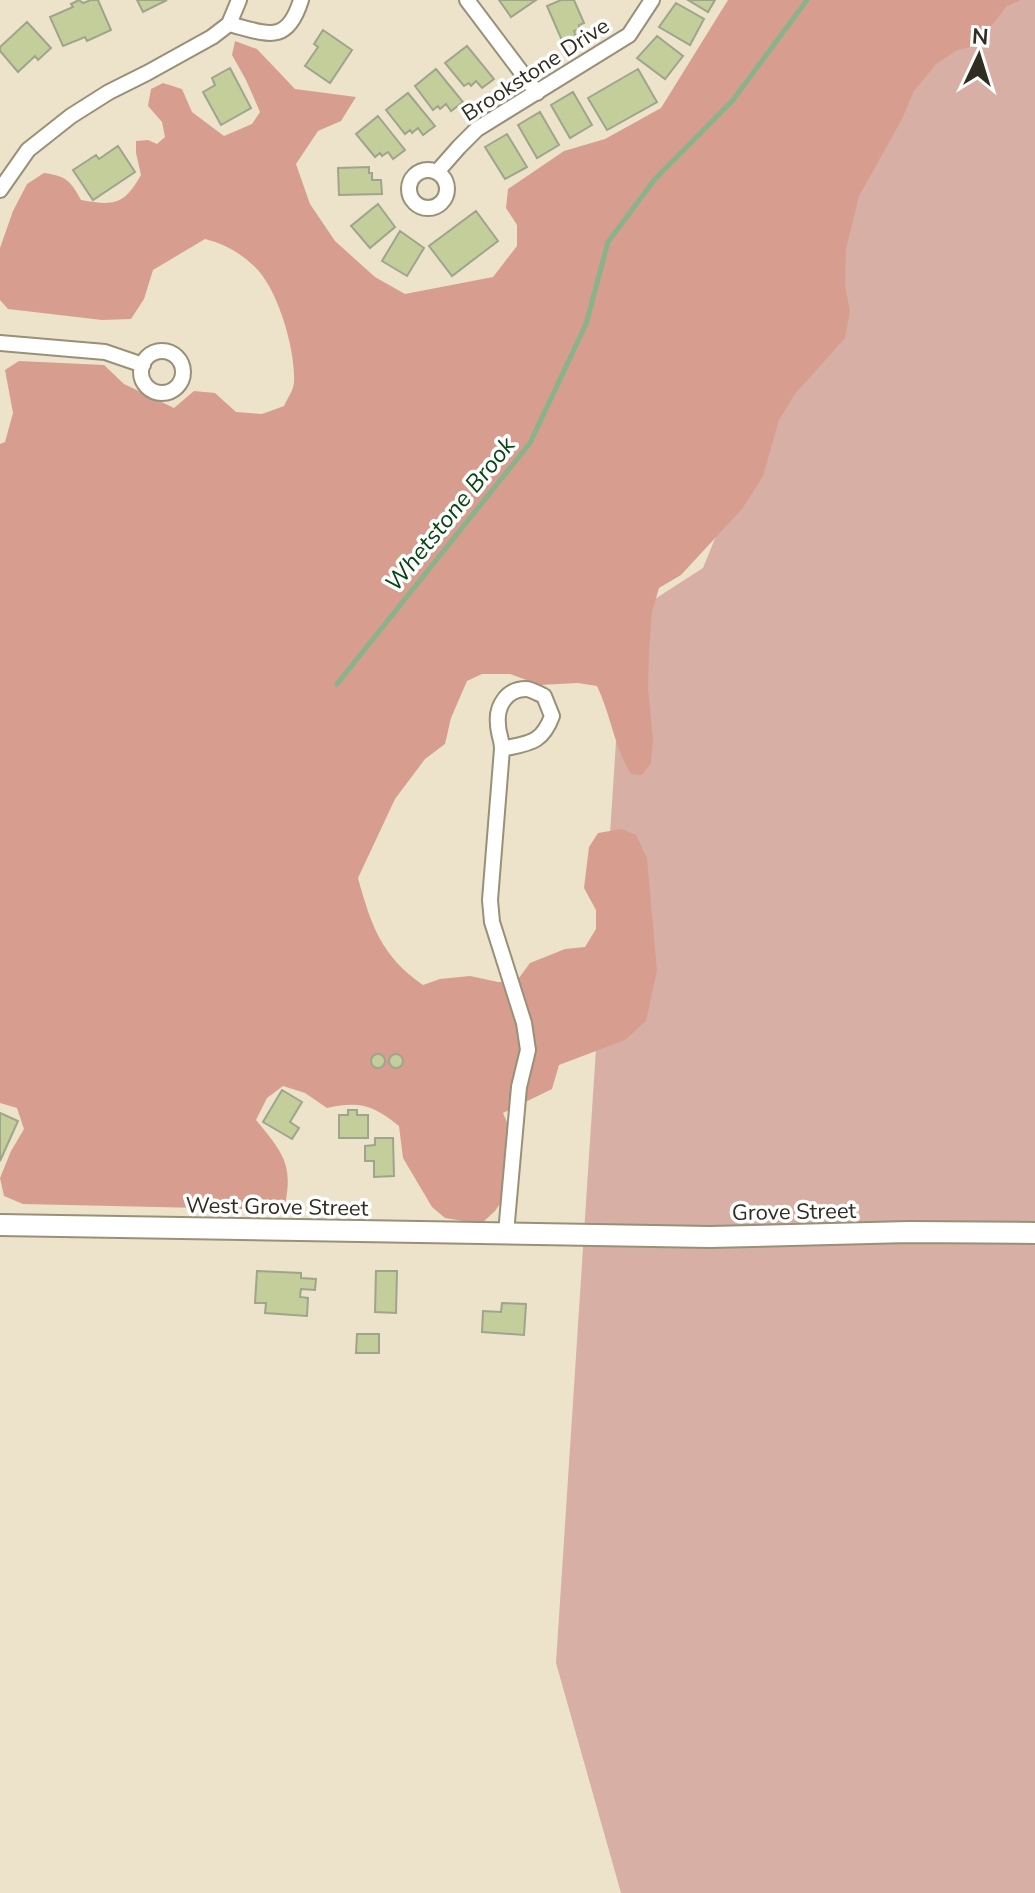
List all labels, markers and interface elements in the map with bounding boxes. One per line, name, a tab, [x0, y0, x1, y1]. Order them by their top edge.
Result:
street label: Brookstone Drive	[456, 11, 615, 129]
north arrow	[939, 16, 1019, 96]
text: N	[971, 22, 990, 53]
water label: Whetstone Brook	[378, 429, 523, 598]
street label: West Grove Street	[185, 1190, 369, 1224]
street label: Grove Street	[732, 1196, 857, 1228]

